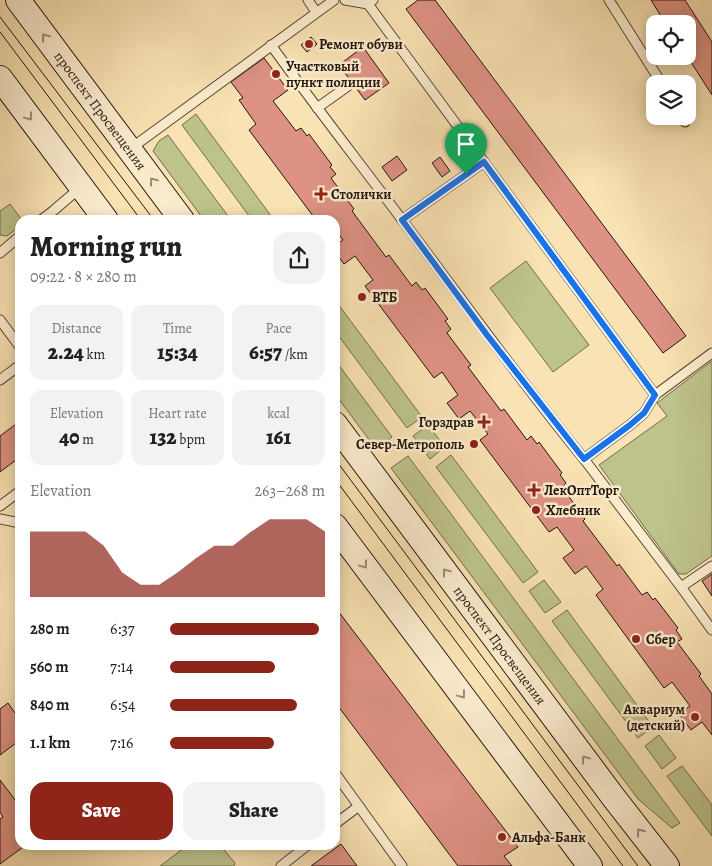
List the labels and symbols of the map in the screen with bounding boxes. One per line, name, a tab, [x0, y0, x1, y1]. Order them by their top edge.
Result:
one-way arrow	[43, 34, 51, 43]
place label: Ремонт обуви	[319, 35, 403, 54]
marker: Ремонт обуви	[303, 38, 315, 50]
street label: проспект Просвещения	[50, 47, 151, 174]
place label: Участковый пункт полиции	[286, 57, 381, 92]
marker: Участковый пункт полиции	[270, 68, 282, 80]
one-way arrow	[23, 111, 32, 121]
pin	[445, 123, 487, 174]
one-way arrow	[150, 177, 159, 187]
place label: Столички	[331, 185, 391, 204]
marker: Столички	[315, 188, 327, 200]
place label: ВТБ	[372, 288, 398, 307]
marker: ВТБ	[356, 291, 368, 303]
place label: Горздрав	[419, 413, 474, 432]
marker: Горздрав	[478, 416, 490, 428]
place label: Север-Метрополь	[356, 435, 465, 454]
marker: Север-Метрополь	[468, 438, 480, 450]
place label: ЛекОптТорг	[544, 481, 619, 500]
marker: ЛекОптТорг	[528, 484, 540, 496]
place label: Хлебник	[546, 501, 601, 520]
marker: Хлебник	[530, 504, 542, 516]
one-way arrow	[358, 559, 367, 569]
one-way arrow	[443, 569, 451, 578]
street label: проспект Просвещения	[449, 582, 551, 709]
place label: Сбер	[646, 630, 676, 649]
marker: Сбер	[630, 633, 642, 645]
one-way arrow	[456, 689, 464, 698]
place label: Аквариум (детский)	[622, 700, 686, 735]
marker: Аквариум (детский)	[689, 711, 701, 723]
one-way arrow	[582, 756, 590, 765]
place label: Альфа-Банк	[511, 828, 586, 847]
one-way arrow	[638, 829, 646, 838]
marker: Альфа-Банк	[496, 831, 508, 843]

